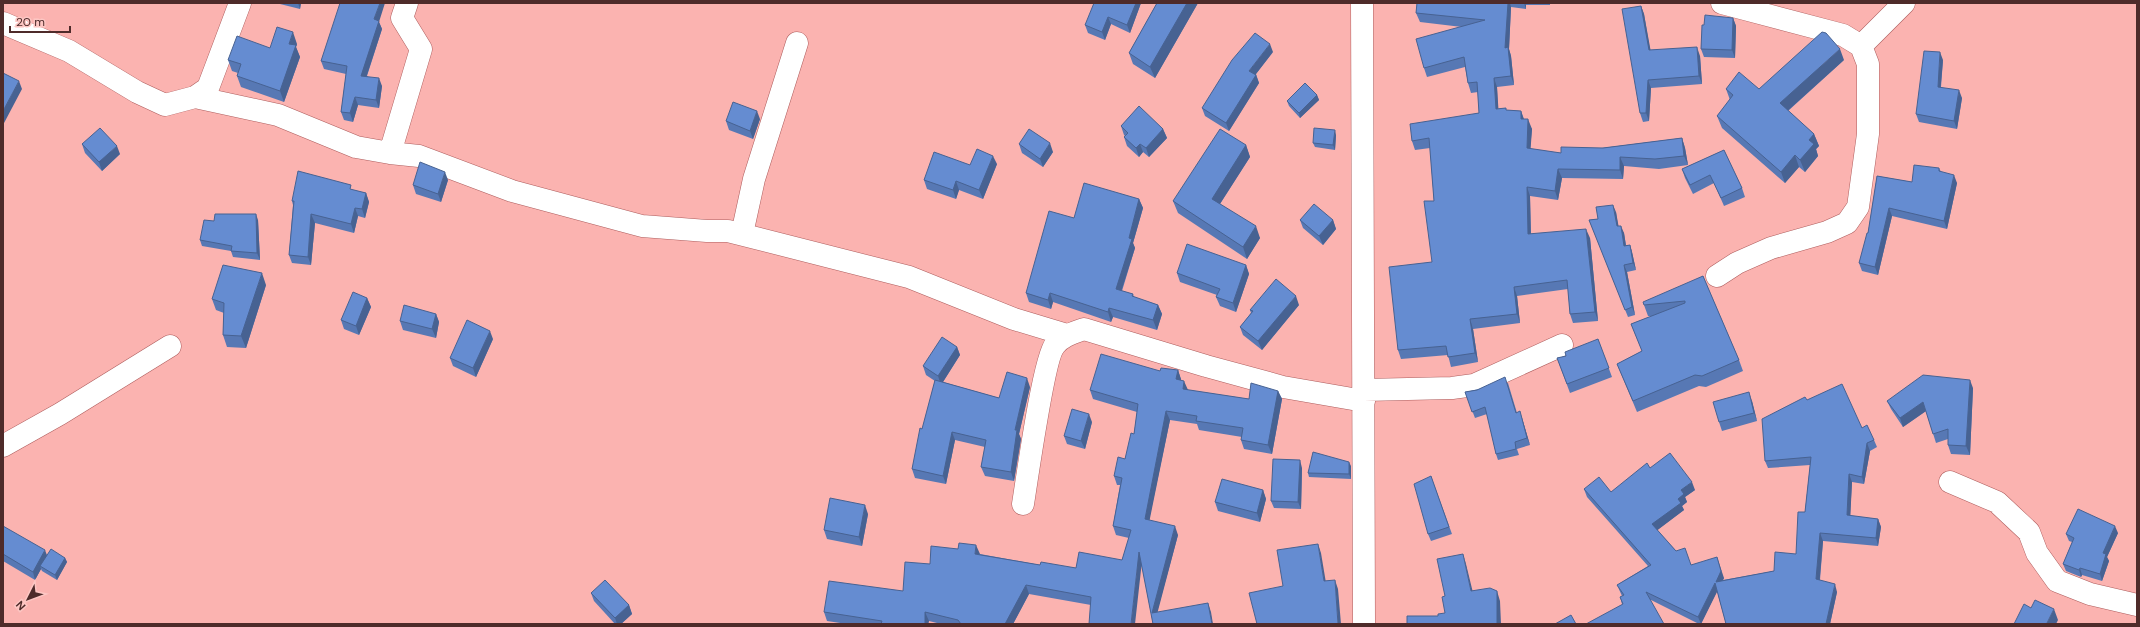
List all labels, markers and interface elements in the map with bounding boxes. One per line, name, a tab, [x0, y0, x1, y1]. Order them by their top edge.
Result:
scale bar	[10, 8, 70, 34]
text: 20 m	[16, 14, 45, 30]
north arrow	[8, 579, 48, 619]
text: N	[13, 598, 28, 613]

